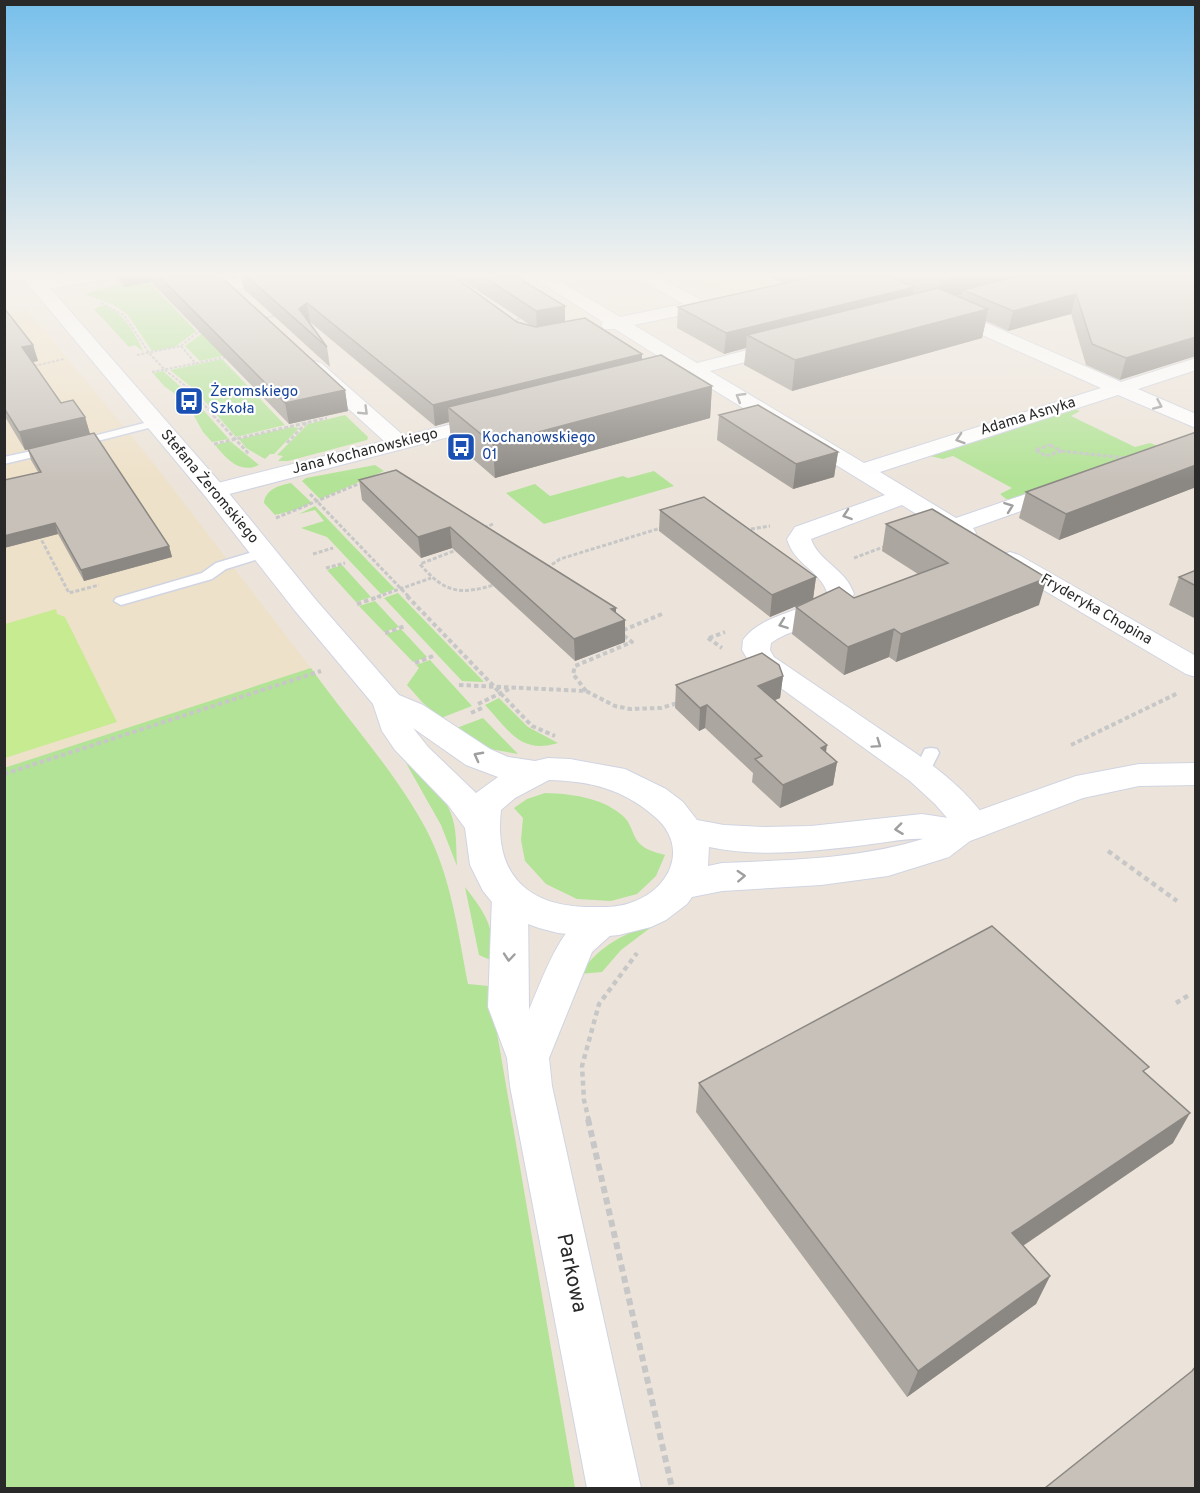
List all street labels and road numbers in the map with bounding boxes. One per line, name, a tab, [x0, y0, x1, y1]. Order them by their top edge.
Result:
street label: Adama Asnyka	[978, 393, 1078, 441]
street label: Stefana Żeromskiego	[156, 425, 263, 548]
street label: Jana Kochanowskiego	[290, 425, 440, 479]
street label: Fryderyka Chopina	[1037, 570, 1155, 650]
street label: Parkowa	[549, 1231, 593, 1315]

